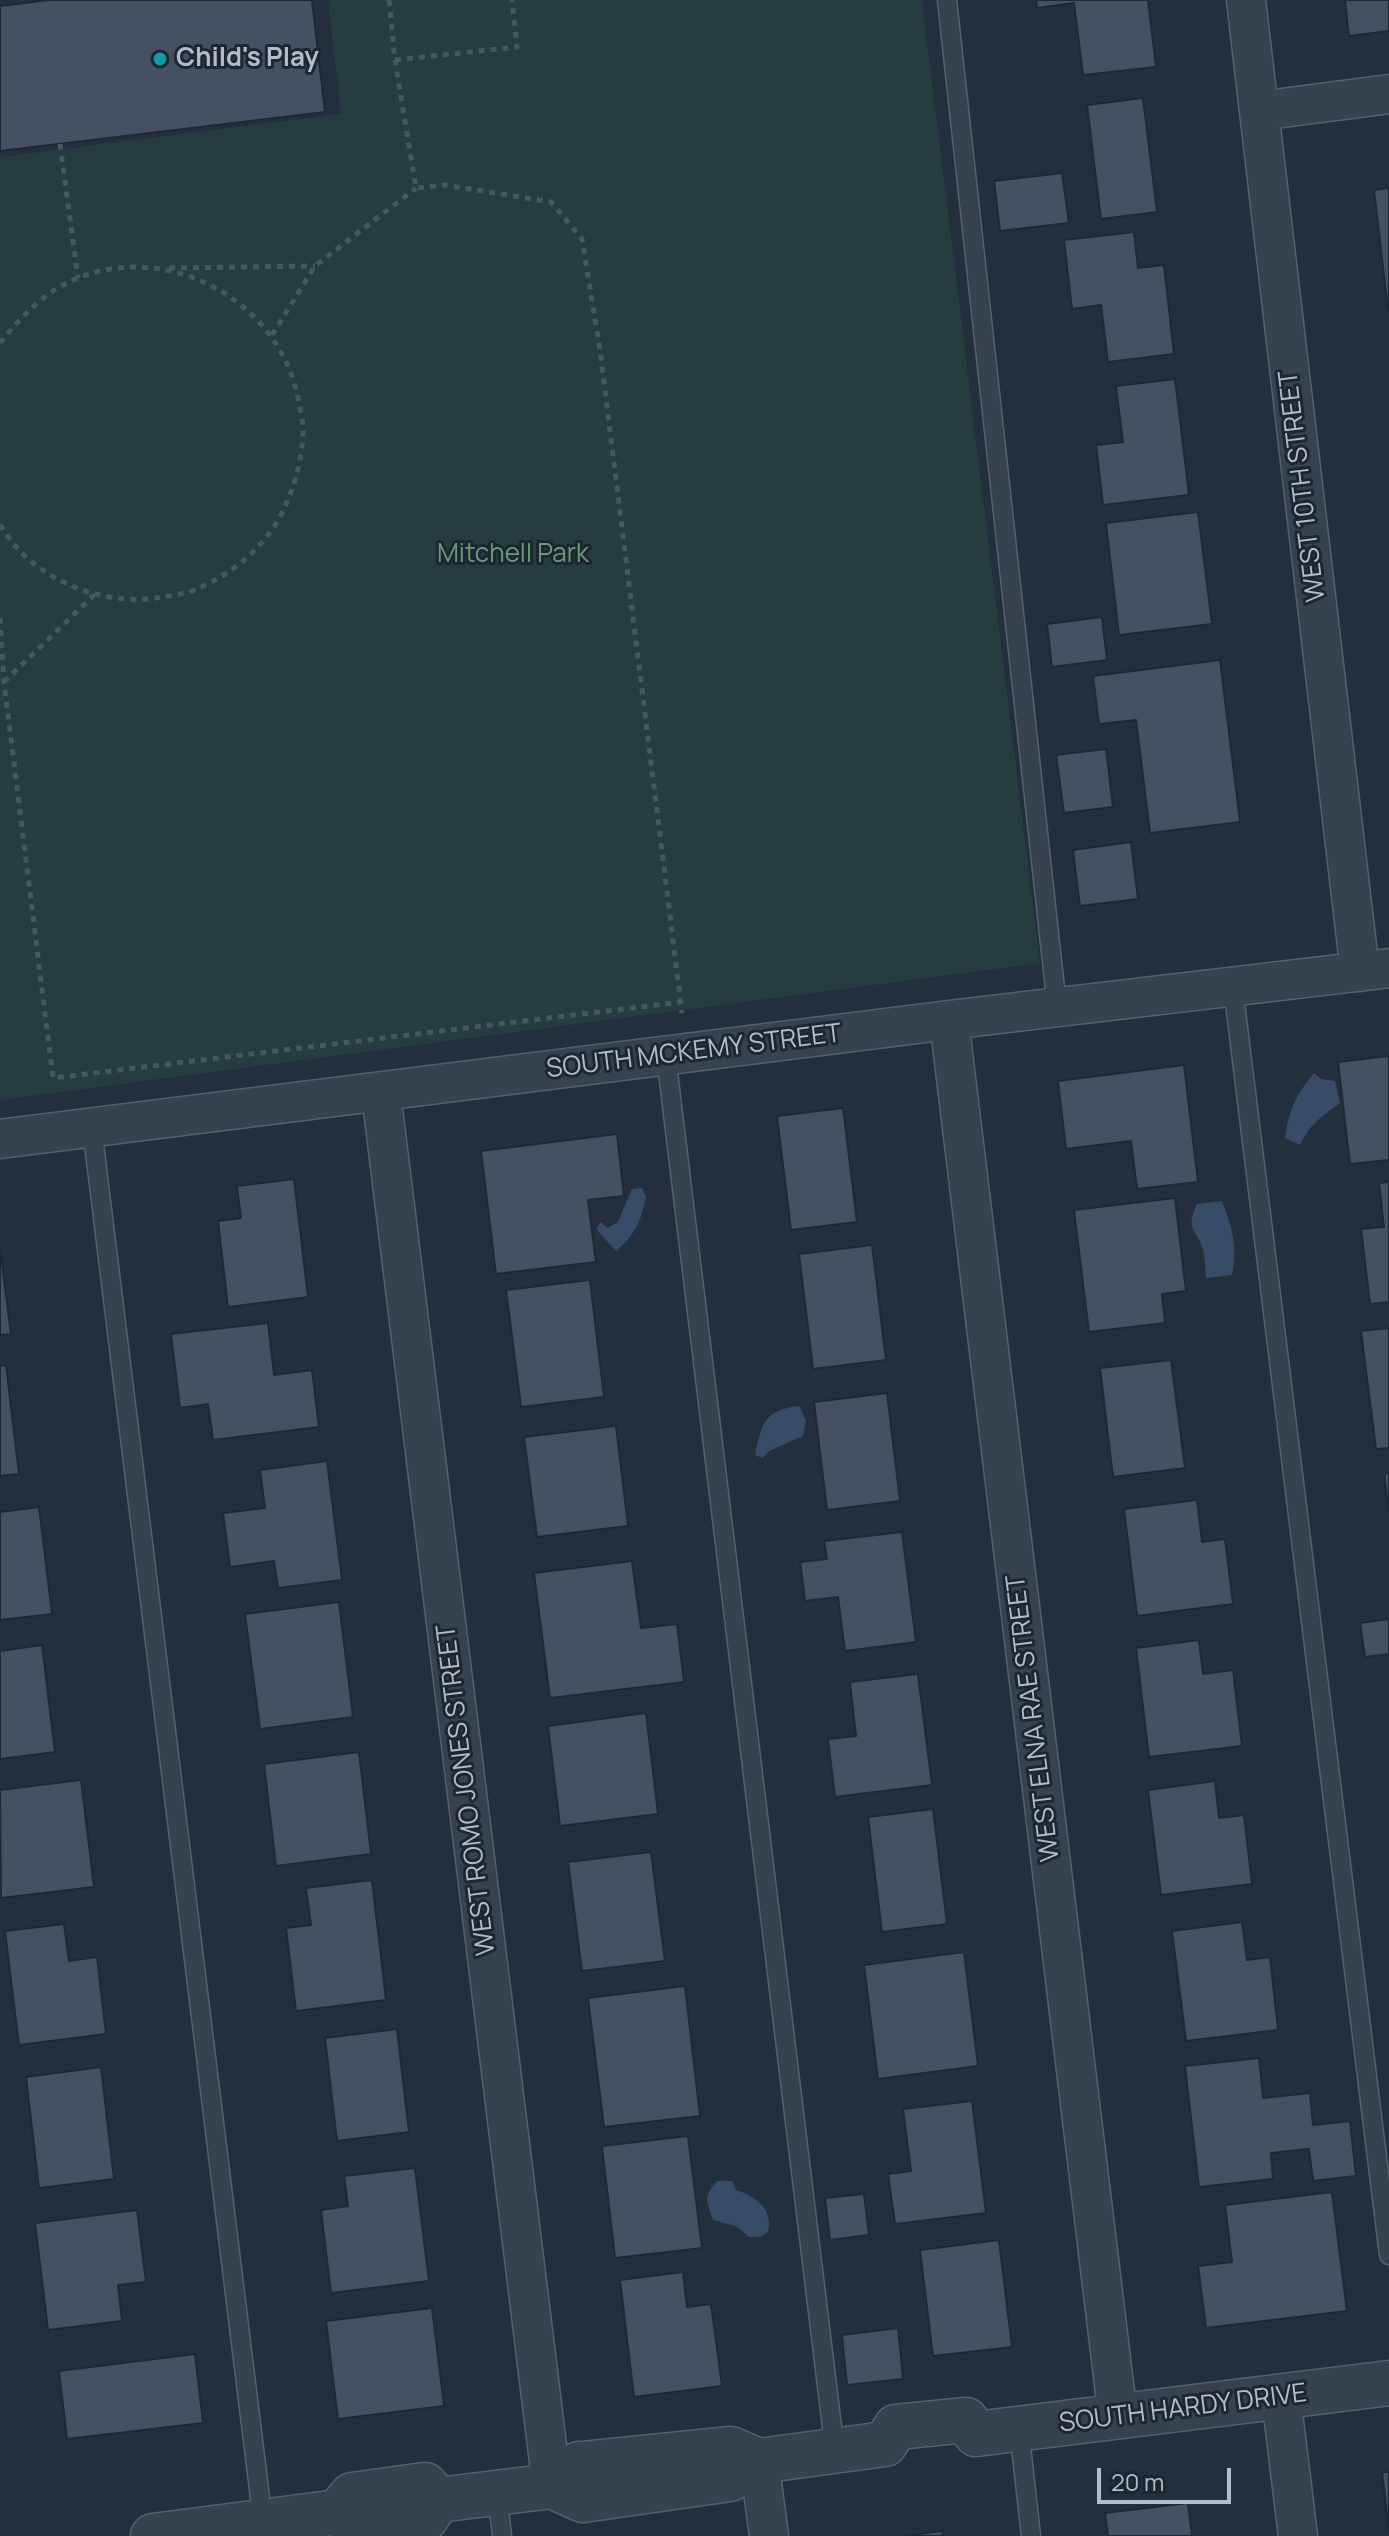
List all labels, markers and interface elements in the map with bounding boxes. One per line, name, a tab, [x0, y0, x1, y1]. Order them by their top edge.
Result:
place label: Child's Play	[176, 43, 319, 75]
marker: Child's Play	[151, 50, 169, 68]
street label: WEST 10TH STREET	[1273, 369, 1333, 603]
park label: Mitchell Park	[437, 539, 589, 571]
street label: SOUTH MCKEMY STREET	[545, 1018, 843, 1086]
street label: WEST ELNA RAE STREET	[1001, 1573, 1067, 1863]
street label: WEST ROMO JONES STREET	[431, 1623, 503, 1957]
street label: SOUTH HARDY DRIVE	[1058, 2378, 1308, 2440]
scale bar	[1101, 2452, 1235, 2502]
text: 20 m	[1111, 2465, 1164, 2498]

